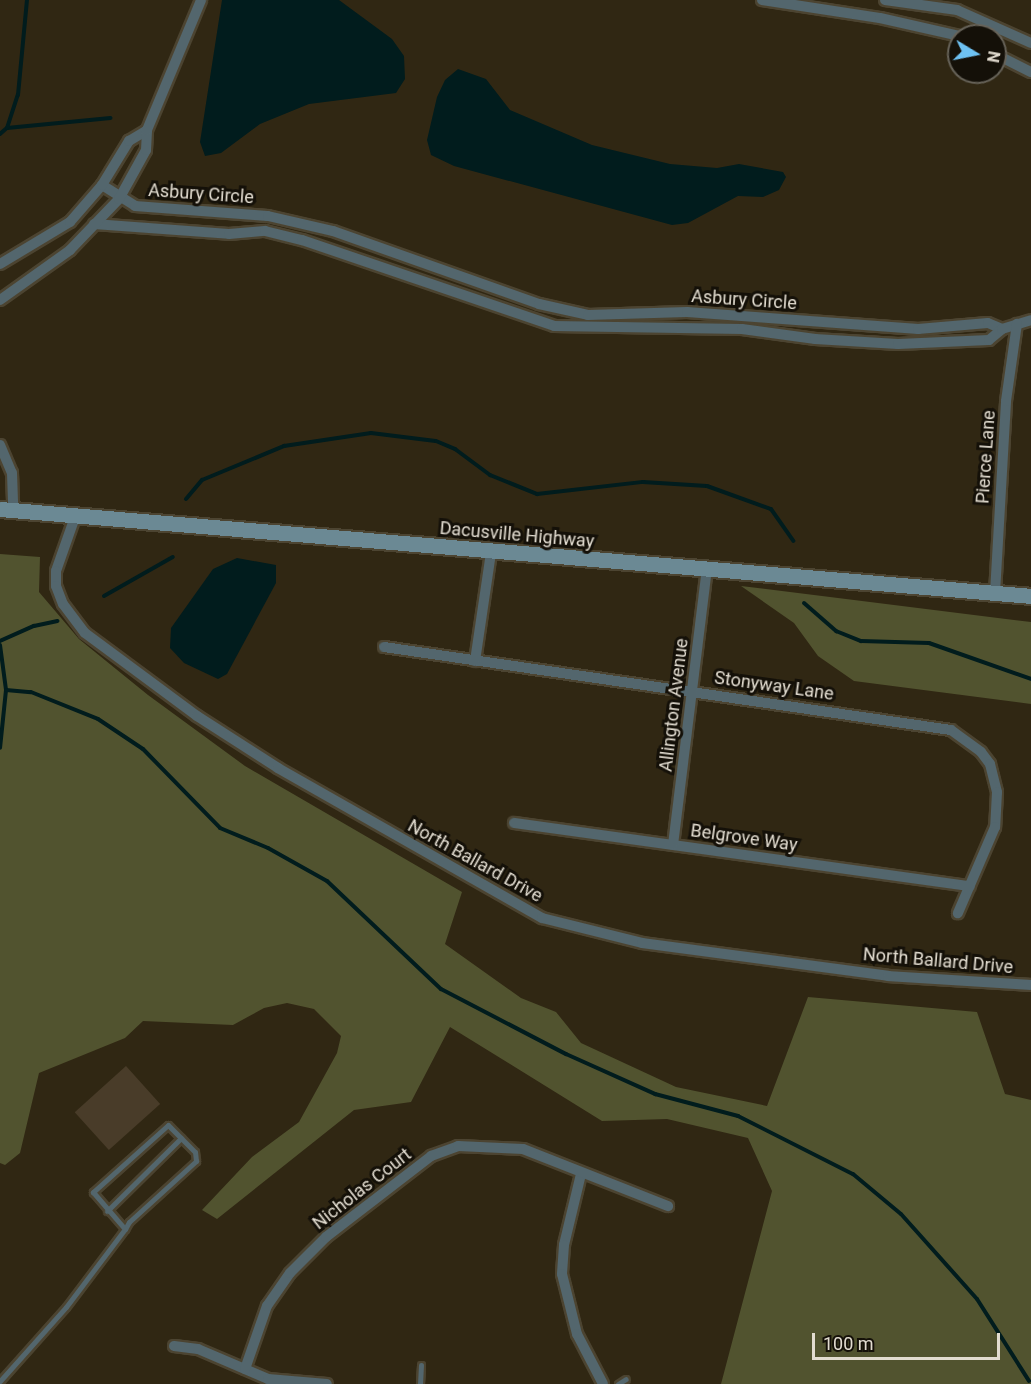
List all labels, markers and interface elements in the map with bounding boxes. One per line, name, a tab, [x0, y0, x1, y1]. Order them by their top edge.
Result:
north arrow	[947, 24, 1007, 84]
text: N	[983, 50, 1004, 64]
street label: Asbury Circle	[148, 180, 254, 208]
street label: Asbury Circle	[691, 286, 797, 314]
street label: Pierce Lane	[972, 410, 1000, 504]
street label: Dacusville Highway	[439, 517, 595, 553]
street label: Allington Avenue	[655, 637, 693, 773]
street label: Stonyway Lane	[713, 667, 835, 705]
street label: North Ballard Drive	[404, 815, 546, 907]
street label: Belgrove Way	[689, 820, 799, 856]
street label: North Ballard Drive	[862, 944, 1014, 978]
street label: Nicholas Court	[308, 1144, 416, 1234]
scale bar	[815, 1321, 1002, 1359]
text: 100 m	[823, 1333, 874, 1354]

